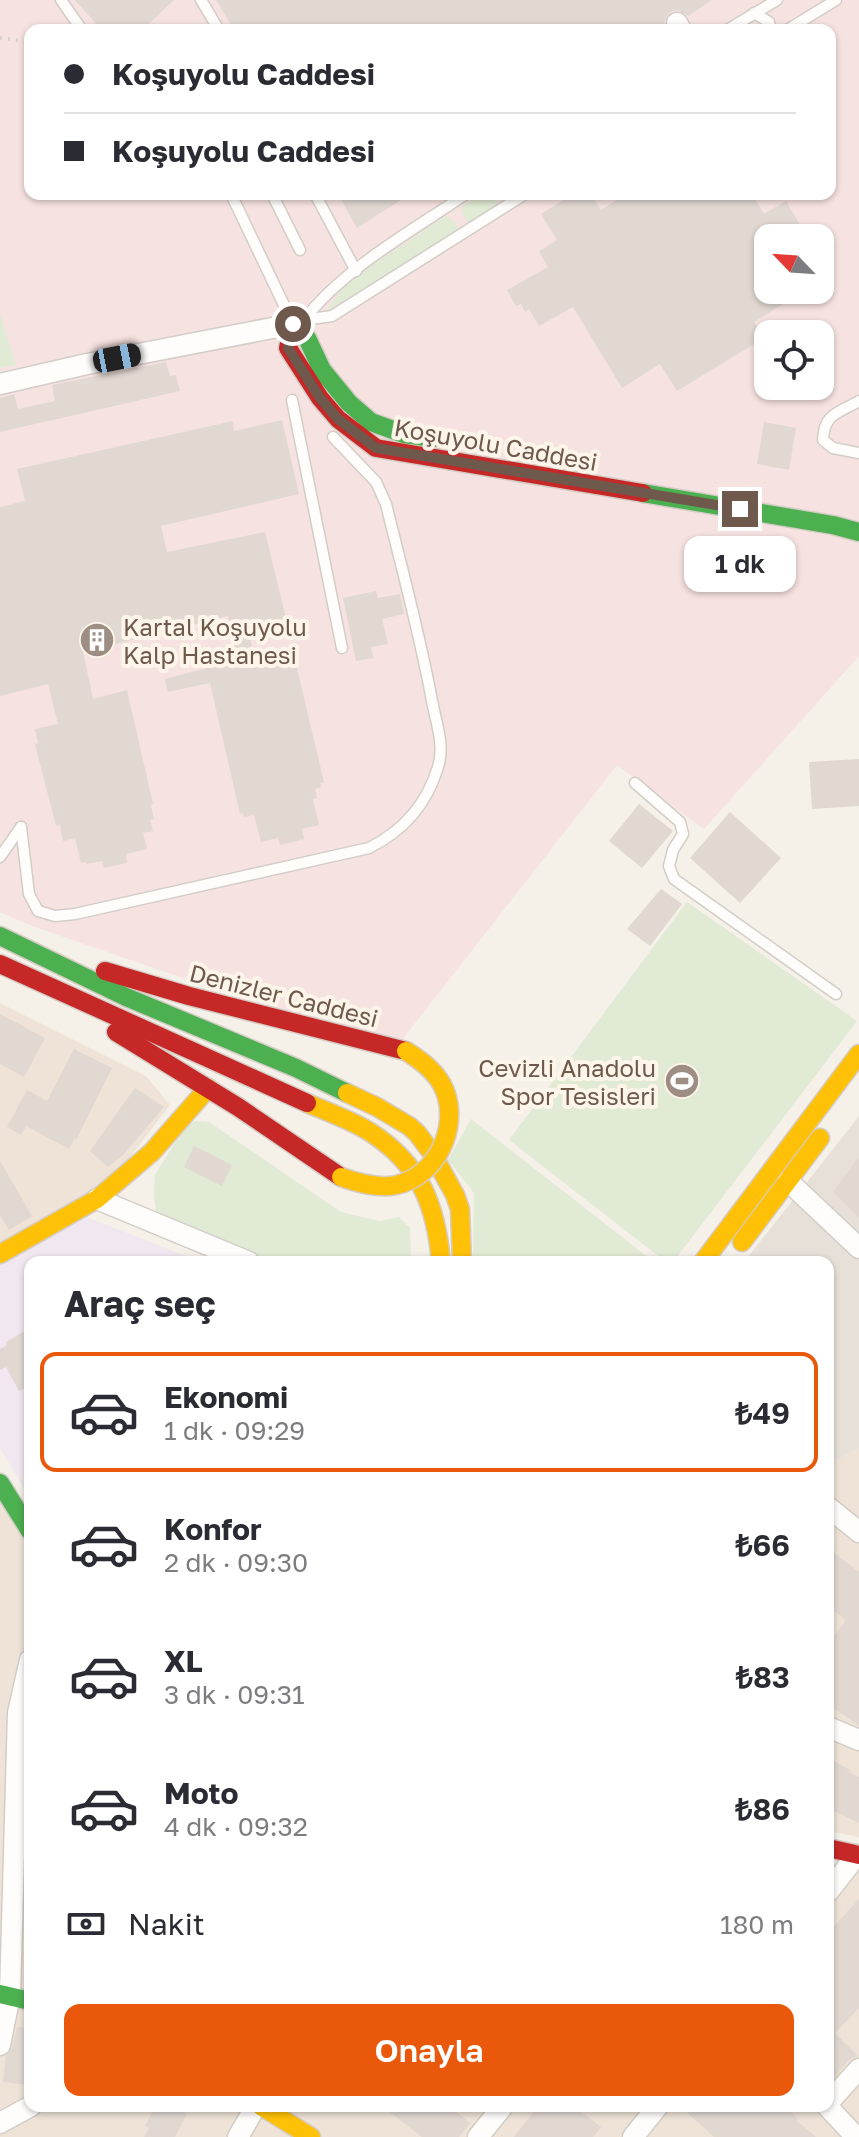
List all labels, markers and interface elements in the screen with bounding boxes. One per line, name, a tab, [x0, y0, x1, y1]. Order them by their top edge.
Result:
text: Koşuyolu Caddesi	[112, 56, 375, 92]
text: Koşuyolu Caddesi	[112, 133, 375, 169]
north arrow	[754, 224, 834, 304]
map controls	[754, 224, 834, 400]
route start	[275, 306, 311, 342]
button: locate	[754, 320, 834, 400]
car	[91, 342, 143, 374]
street label: Koşuyolu Caddesi	[392, 412, 600, 476]
route end	[722, 491, 758, 527]
callout: 1 dk	[684, 537, 796, 593]
text: 1 dk	[715, 548, 765, 579]
place label: Kartal Koşuyolu Kalp Hastanesi	[123, 612, 307, 669]
building icon: Kartal Koşuyolu Kalp Hastanesi	[78, 621, 116, 659]
street label: Denizler Caddesi	[187, 958, 381, 1032]
place label: Cevizli Anadolu Spor Tesisleri	[478, 1053, 656, 1110]
sports icon: Cevizli Anadolu Spor Tesisleri	[663, 1062, 701, 1100]
text: Araç seç	[64, 1282, 216, 1325]
icon: car	[68, 1376, 140, 1448]
text: Ekonomi	[164, 1379, 288, 1415]
text: ₺49	[735, 1395, 790, 1431]
text: 1 dk · 09:29	[164, 1415, 305, 1446]
icon: car	[68, 1508, 140, 1580]
text: Konfor	[164, 1511, 262, 1547]
text: ₺66	[735, 1527, 790, 1563]
text: 2 dk · 09:30	[164, 1547, 308, 1578]
icon: car	[68, 1640, 140, 1712]
text: XL	[164, 1643, 203, 1679]
text: ₺83	[736, 1659, 790, 1695]
text: 3 dk · 09:31	[164, 1679, 305, 1710]
icon: car	[68, 1772, 140, 1844]
text: Moto	[164, 1775, 239, 1811]
text: ₺86	[735, 1791, 790, 1827]
text: 4 dk · 09:32	[164, 1811, 308, 1842]
icon: cash	[64, 1902, 108, 1946]
text: Nakit	[128, 1906, 205, 1942]
text: 180 m	[720, 1909, 794, 1940]
button: Onayla	[64, 2004, 794, 2096]

